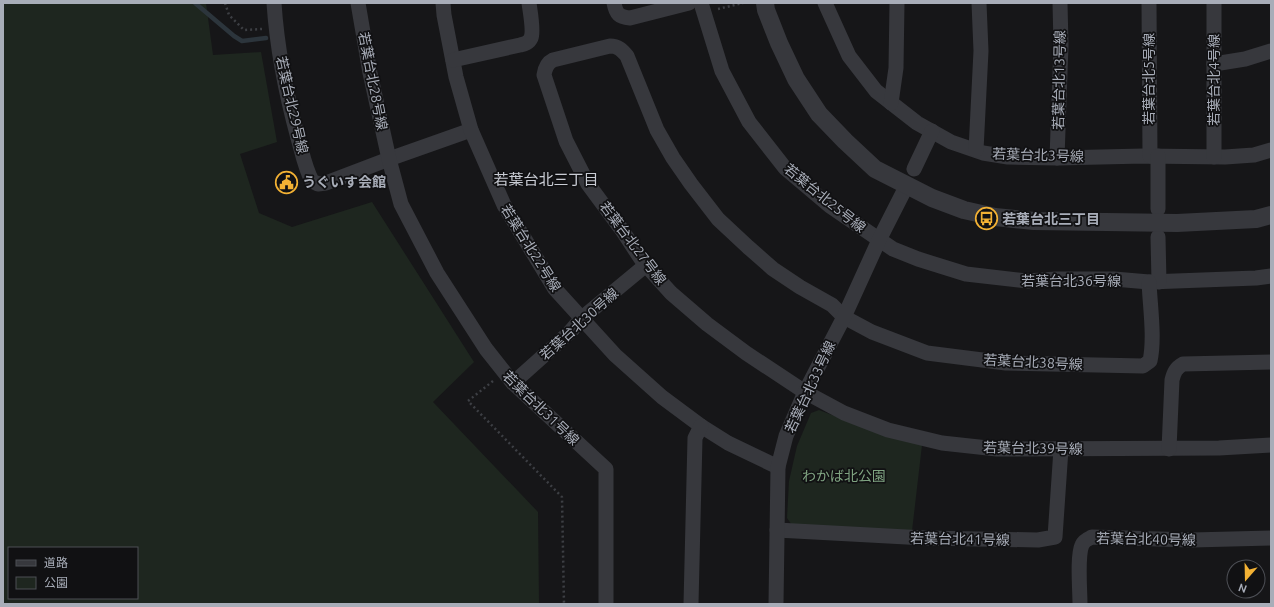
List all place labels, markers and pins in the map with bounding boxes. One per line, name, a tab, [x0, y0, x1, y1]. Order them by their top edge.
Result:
public building icon: うぐいす会館	[273, 169, 299, 195]
place label: うぐいす会館	[302, 174, 386, 190]
bus stop icon: 若葉台北三丁目	[973, 206, 999, 232]
place label: 若葉台北三丁目	[1002, 211, 1100, 227]

